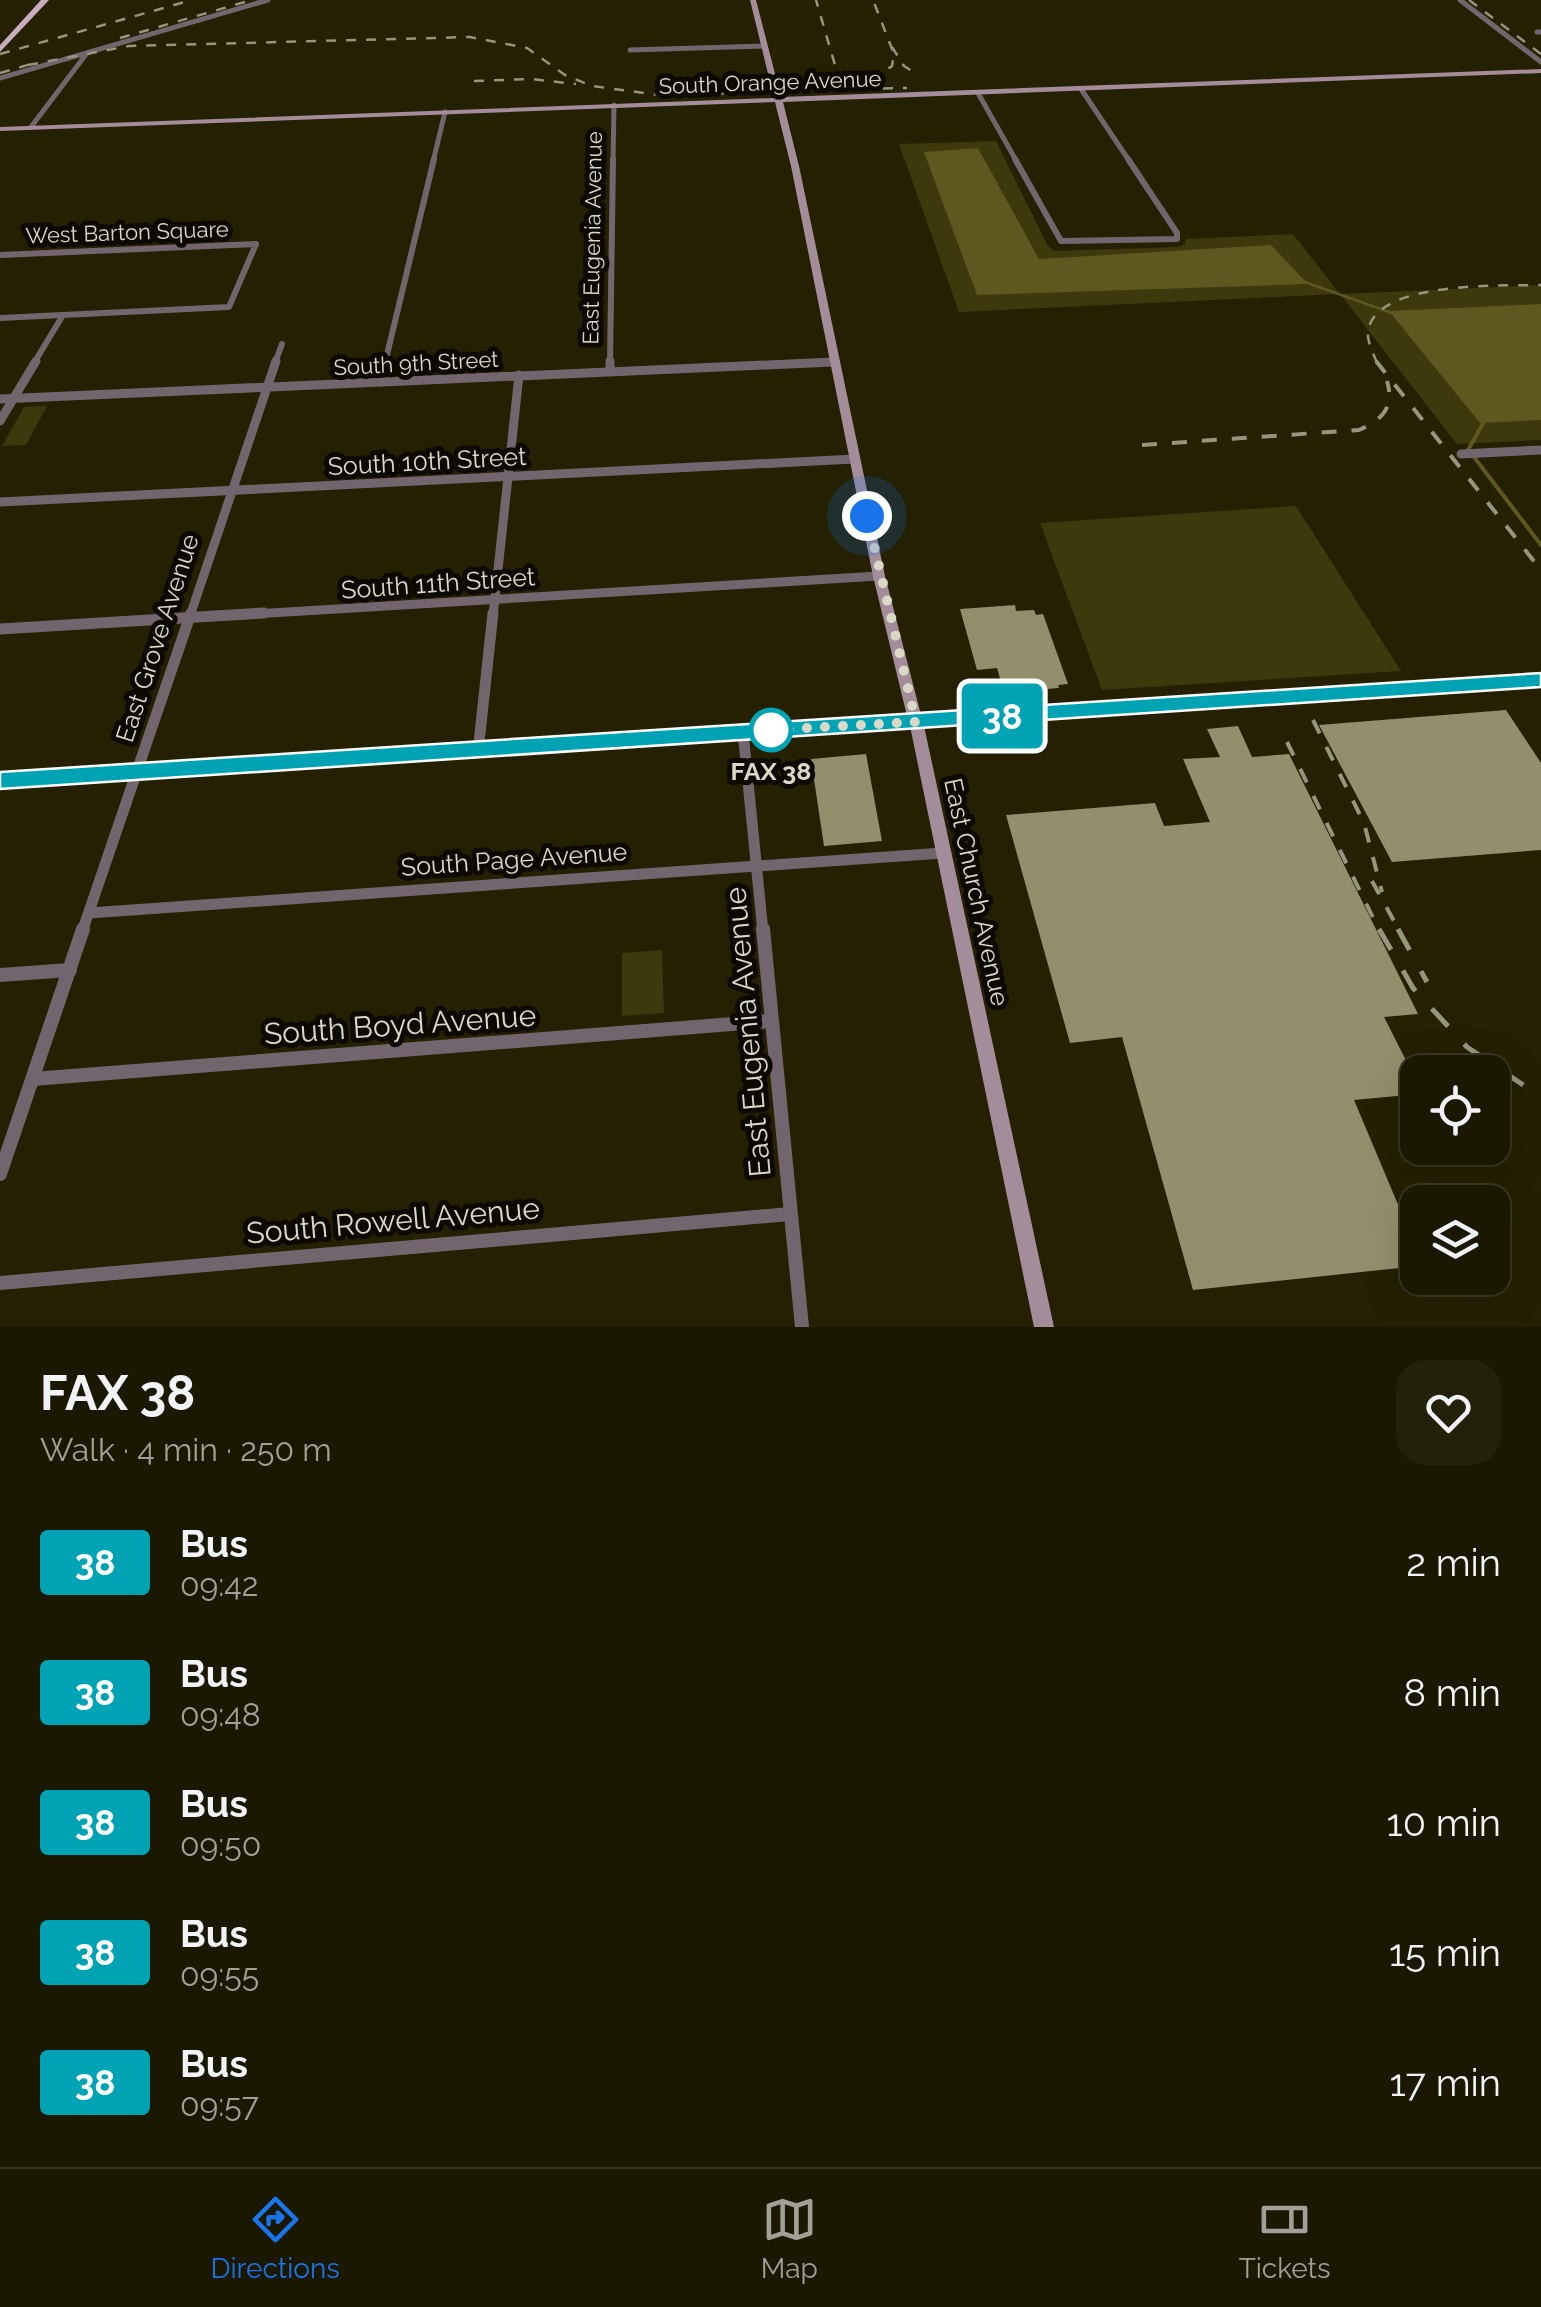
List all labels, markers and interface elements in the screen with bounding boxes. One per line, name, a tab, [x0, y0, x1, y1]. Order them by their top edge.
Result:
street label: South Orange Avenue	[658, 65, 882, 99]
street label: East Eugenia Avenue	[577, 131, 607, 345]
street label: West Barton Square	[25, 215, 229, 249]
street label: South 9th Street	[333, 346, 500, 380]
street label: South 10th Street	[327, 441, 528, 481]
your location	[842, 491, 892, 541]
street label: East Grove Avenue	[109, 530, 205, 746]
street label: South 11th Street	[340, 561, 537, 605]
line badge: 38	[957, 684, 1047, 748]
text: 38	[982, 696, 1022, 737]
marker: FAX 38	[750, 709, 792, 751]
place label: FAX 38	[731, 756, 811, 786]
street label: East Church Avenue	[938, 775, 1016, 1009]
street label: South Page Avenue	[400, 836, 628, 882]
street label: East Eugenia Avenue	[717, 886, 778, 1179]
street label: South Boyd Avenue	[263, 998, 537, 1051]
map controls	[1400, 1055, 1510, 1295]
button: locate	[1400, 1055, 1510, 1165]
button: layers	[1400, 1185, 1510, 1295]
street label: South Rowell Avenue	[245, 1190, 541, 1251]
button: heart	[1396, 1360, 1501, 1465]
text: FAX 38	[40, 1365, 195, 1421]
text: Walk · 4 min · 250 m	[40, 1431, 332, 1468]
text: Bus	[180, 1521, 248, 1566]
text: 2 min	[1406, 1540, 1501, 1585]
text: 38	[75, 1542, 115, 1583]
text: 09:42	[180, 1566, 259, 1603]
text: Bus	[180, 1651, 248, 1696]
text: 8 min	[1403, 1670, 1501, 1715]
text: 38	[75, 1672, 115, 1713]
text: 09:48	[180, 1696, 261, 1733]
text: Bus	[180, 1781, 248, 1826]
text: 10 min	[1386, 1800, 1501, 1845]
text: 38	[75, 1802, 115, 1843]
text: 09:50	[180, 1826, 261, 1863]
text: Bus	[180, 1911, 248, 1956]
text: 15 min	[1389, 1930, 1501, 1975]
text: 38	[75, 1932, 115, 1973]
text: 09:55	[180, 1956, 259, 1993]
text: Bus	[180, 2041, 248, 2086]
text: 17 min	[1390, 2060, 1501, 2105]
text: 38	[75, 2062, 115, 2103]
text: 09:57	[180, 2086, 259, 2123]
tab: Directions	[210, 2192, 340, 2285]
tab: Map	[761, 2192, 818, 2285]
tab: Tickets	[1239, 2192, 1331, 2285]

